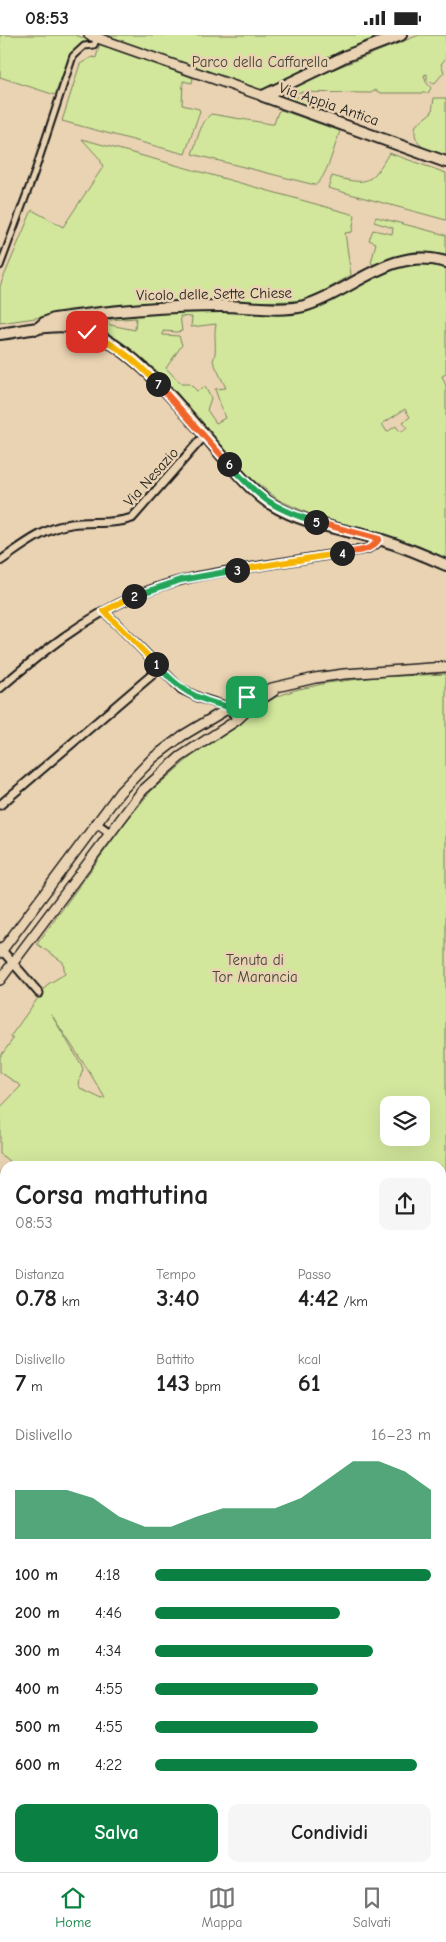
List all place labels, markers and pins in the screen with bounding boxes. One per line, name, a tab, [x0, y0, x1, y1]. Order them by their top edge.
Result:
pin	[66, 311, 108, 353]
pin: 7	[146, 371, 170, 397]
pin: 6	[216, 451, 242, 477]
pin: 5	[304, 509, 328, 535]
pin: 4	[330, 541, 354, 565]
pin: 3	[224, 557, 250, 583]
pin: 2	[122, 583, 146, 609]
pin: 1	[144, 651, 168, 677]
pin	[226, 676, 268, 718]

